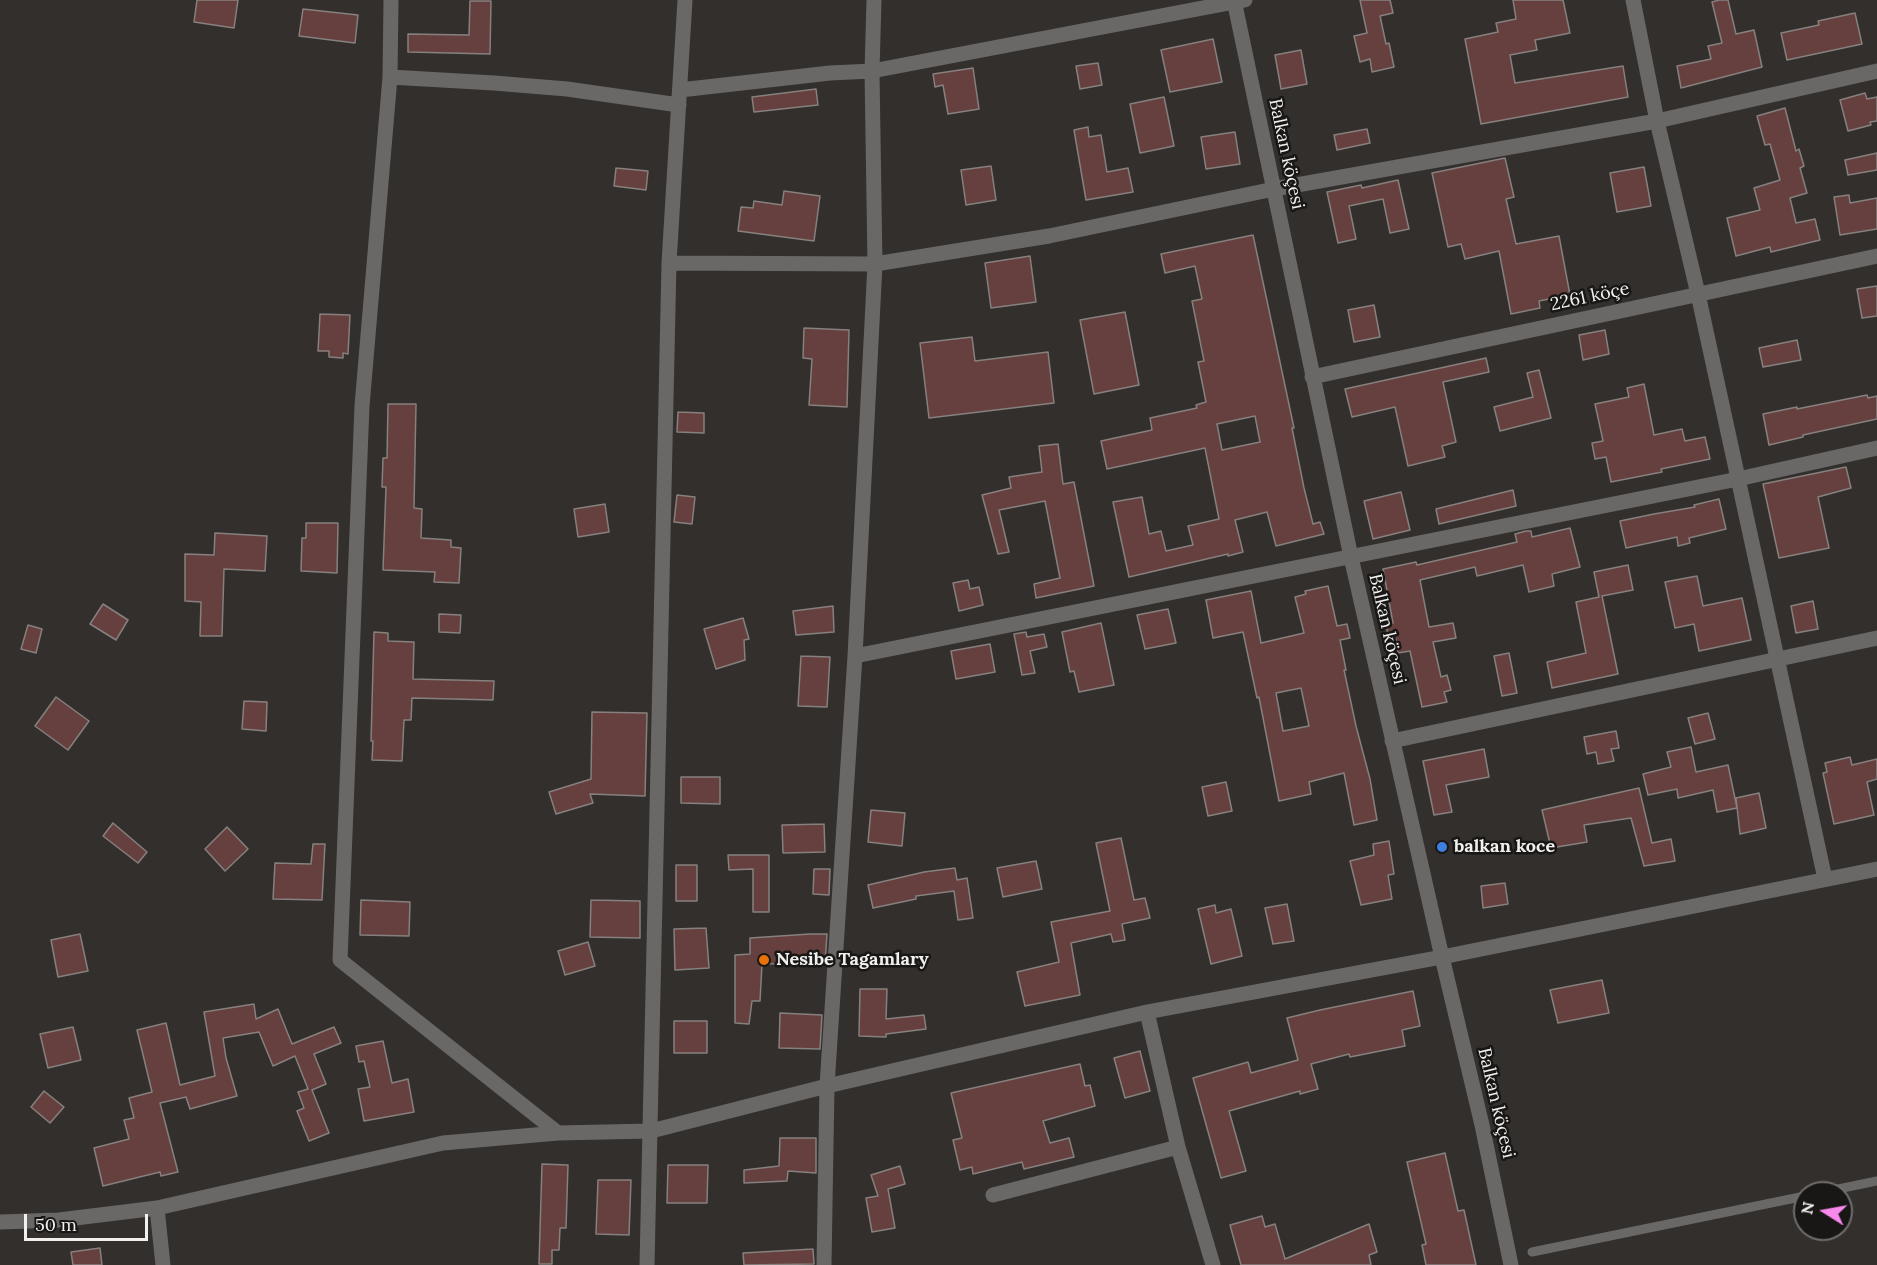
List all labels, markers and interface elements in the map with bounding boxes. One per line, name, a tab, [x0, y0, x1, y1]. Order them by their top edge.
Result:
street label: Balkan köçesi	[1264, 97, 1308, 211]
street label: 2261 köçe	[1548, 278, 1632, 316]
street label: Balkan köçesi	[1364, 572, 1410, 686]
place label: balkan koce	[1454, 836, 1555, 858]
marker: balkan koce	[1435, 840, 1449, 854]
place label: Nesibe Tagamlary	[776, 949, 929, 971]
marker: Nesibe Tagamlary	[757, 953, 771, 967]
street label: Balkan köçesi	[1473, 1046, 1519, 1160]
north arrow	[1793, 1181, 1853, 1241]
text: N	[1796, 1200, 1818, 1216]
scale bar	[27, 1202, 152, 1240]
text: 50 m	[35, 1213, 77, 1236]

